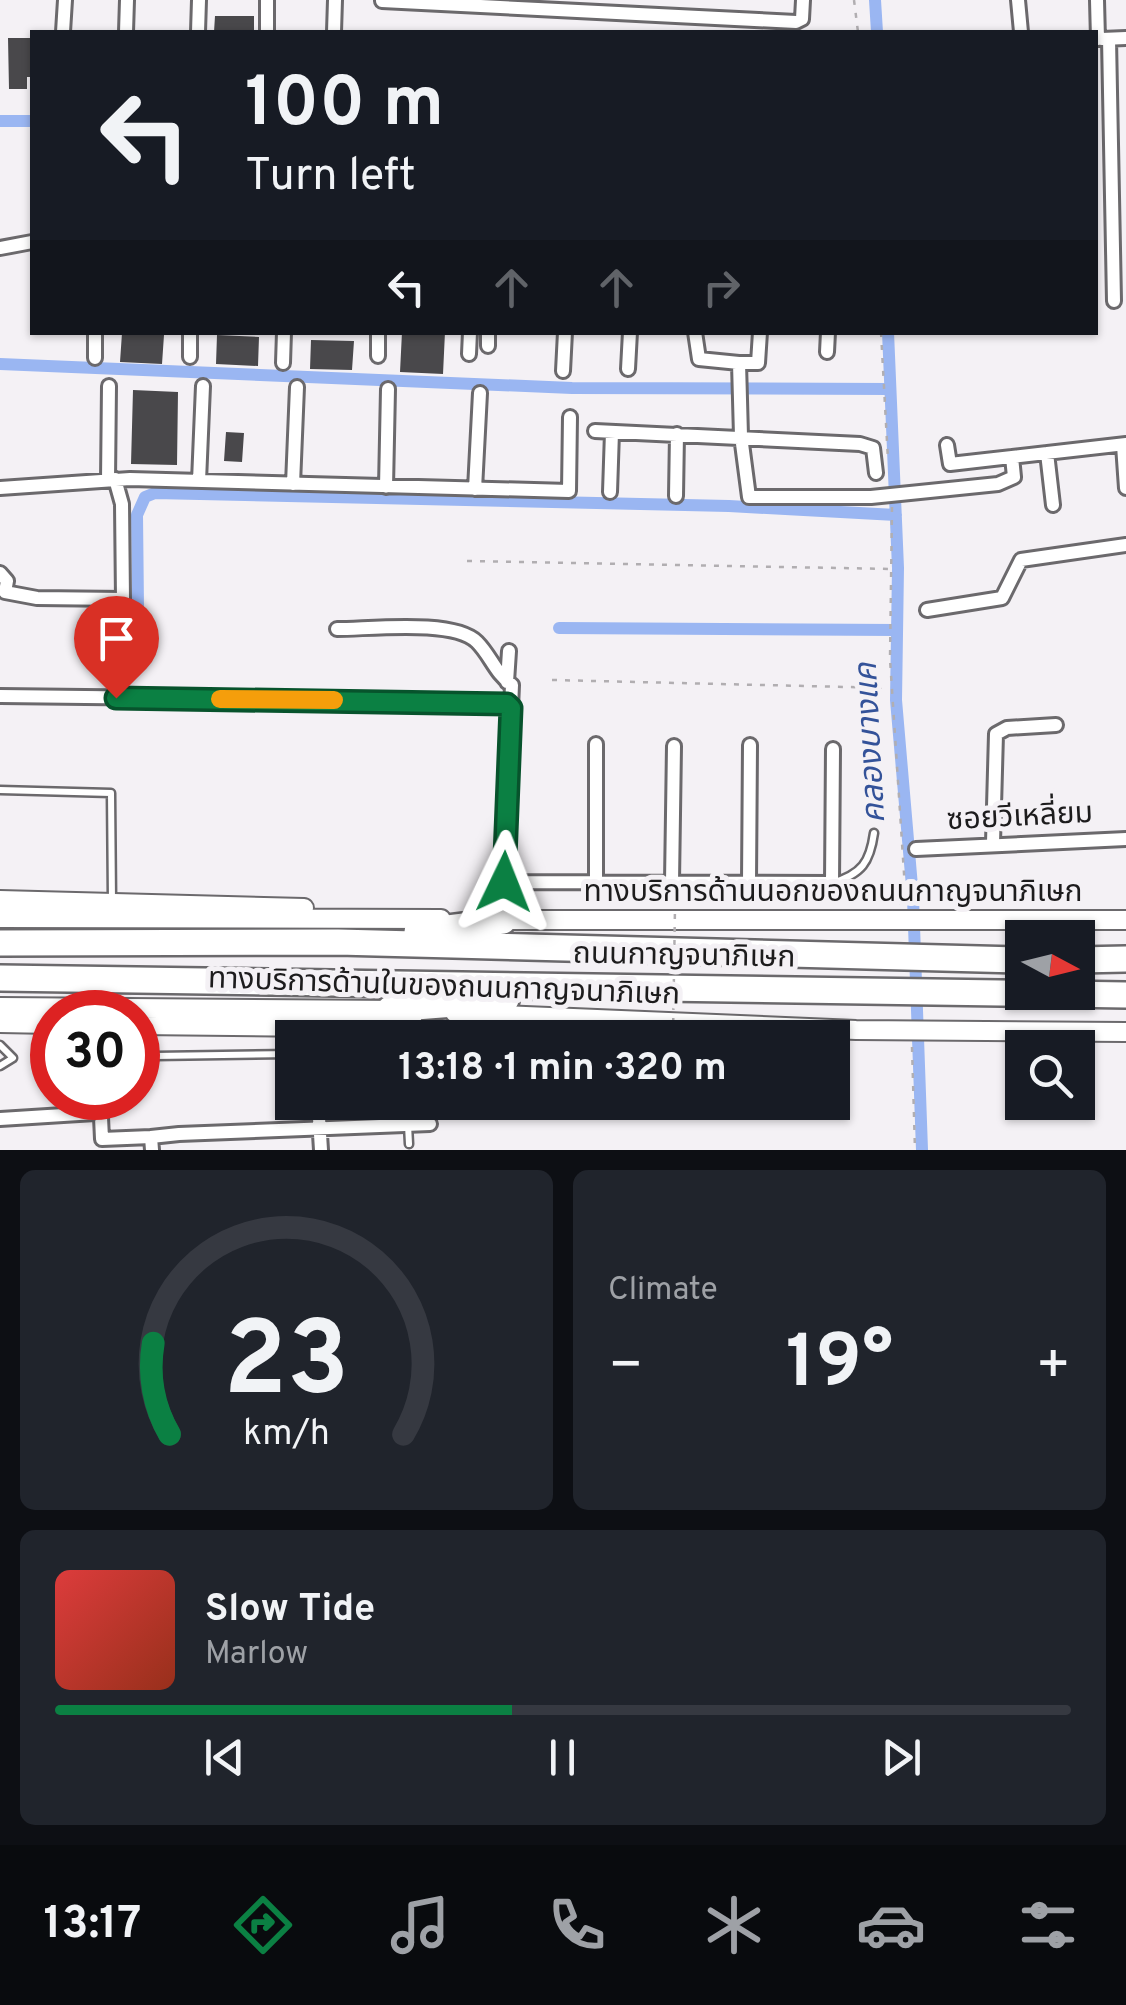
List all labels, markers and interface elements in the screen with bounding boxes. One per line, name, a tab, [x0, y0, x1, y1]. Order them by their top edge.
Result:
text: 100 m	[245, 62, 444, 151]
icon: left	[80, 70, 210, 200]
text: Turn left	[245, 149, 416, 206]
icon: left	[379, 260, 434, 315]
icon: ahead	[484, 260, 539, 315]
icon: ahead	[589, 260, 644, 315]
icon: right	[694, 260, 749, 315]
pin	[74, 596, 159, 699]
icon: arrive	[89, 611, 144, 666]
water label: คลองบางแค	[848, 660, 896, 824]
street label: ซอยวีเหลี่ยม	[946, 791, 1094, 840]
position arrow	[452, 830, 556, 934]
street label: ทางบริการด้านนอกของถนนกาญจนาภิเษก	[583, 875, 1083, 912]
north arrow	[1005, 920, 1095, 1010]
map controls	[1005, 920, 1095, 1120]
street label: ถนนกาญจนาภิเษก	[572, 937, 796, 977]
street label: ทางบริการด้านในของถนนกาญจนาภิเษก	[207, 961, 681, 1015]
speed limit sign: 30	[30, 990, 160, 1120]
button: search	[1005, 1030, 1095, 1120]
text: 13:18 · 1 min · 320 m	[398, 1045, 727, 1094]
text: Climate	[608, 1271, 718, 1311]
text: 23	[224, 1300, 349, 1432]
text: 19°	[786, 1319, 893, 1414]
text: −	[608, 1333, 643, 1403]
text: +	[1036, 1333, 1071, 1403]
text: km/h	[243, 1412, 330, 1458]
text: Slow Tide	[205, 1586, 375, 1635]
text: Marlow	[205, 1635, 308, 1675]
icon: previous	[197, 1730, 252, 1785]
icon: pause	[535, 1730, 590, 1785]
icon: next	[874, 1730, 929, 1785]
icon: directions	[228, 1890, 298, 1960]
icon: music	[385, 1890, 455, 1960]
icon: phone	[542, 1890, 612, 1960]
icon: climate	[699, 1890, 769, 1960]
icon: car	[856, 1890, 926, 1960]
icon: filters	[1013, 1890, 1083, 1960]
text: 13:17	[43, 1897, 141, 1954]

